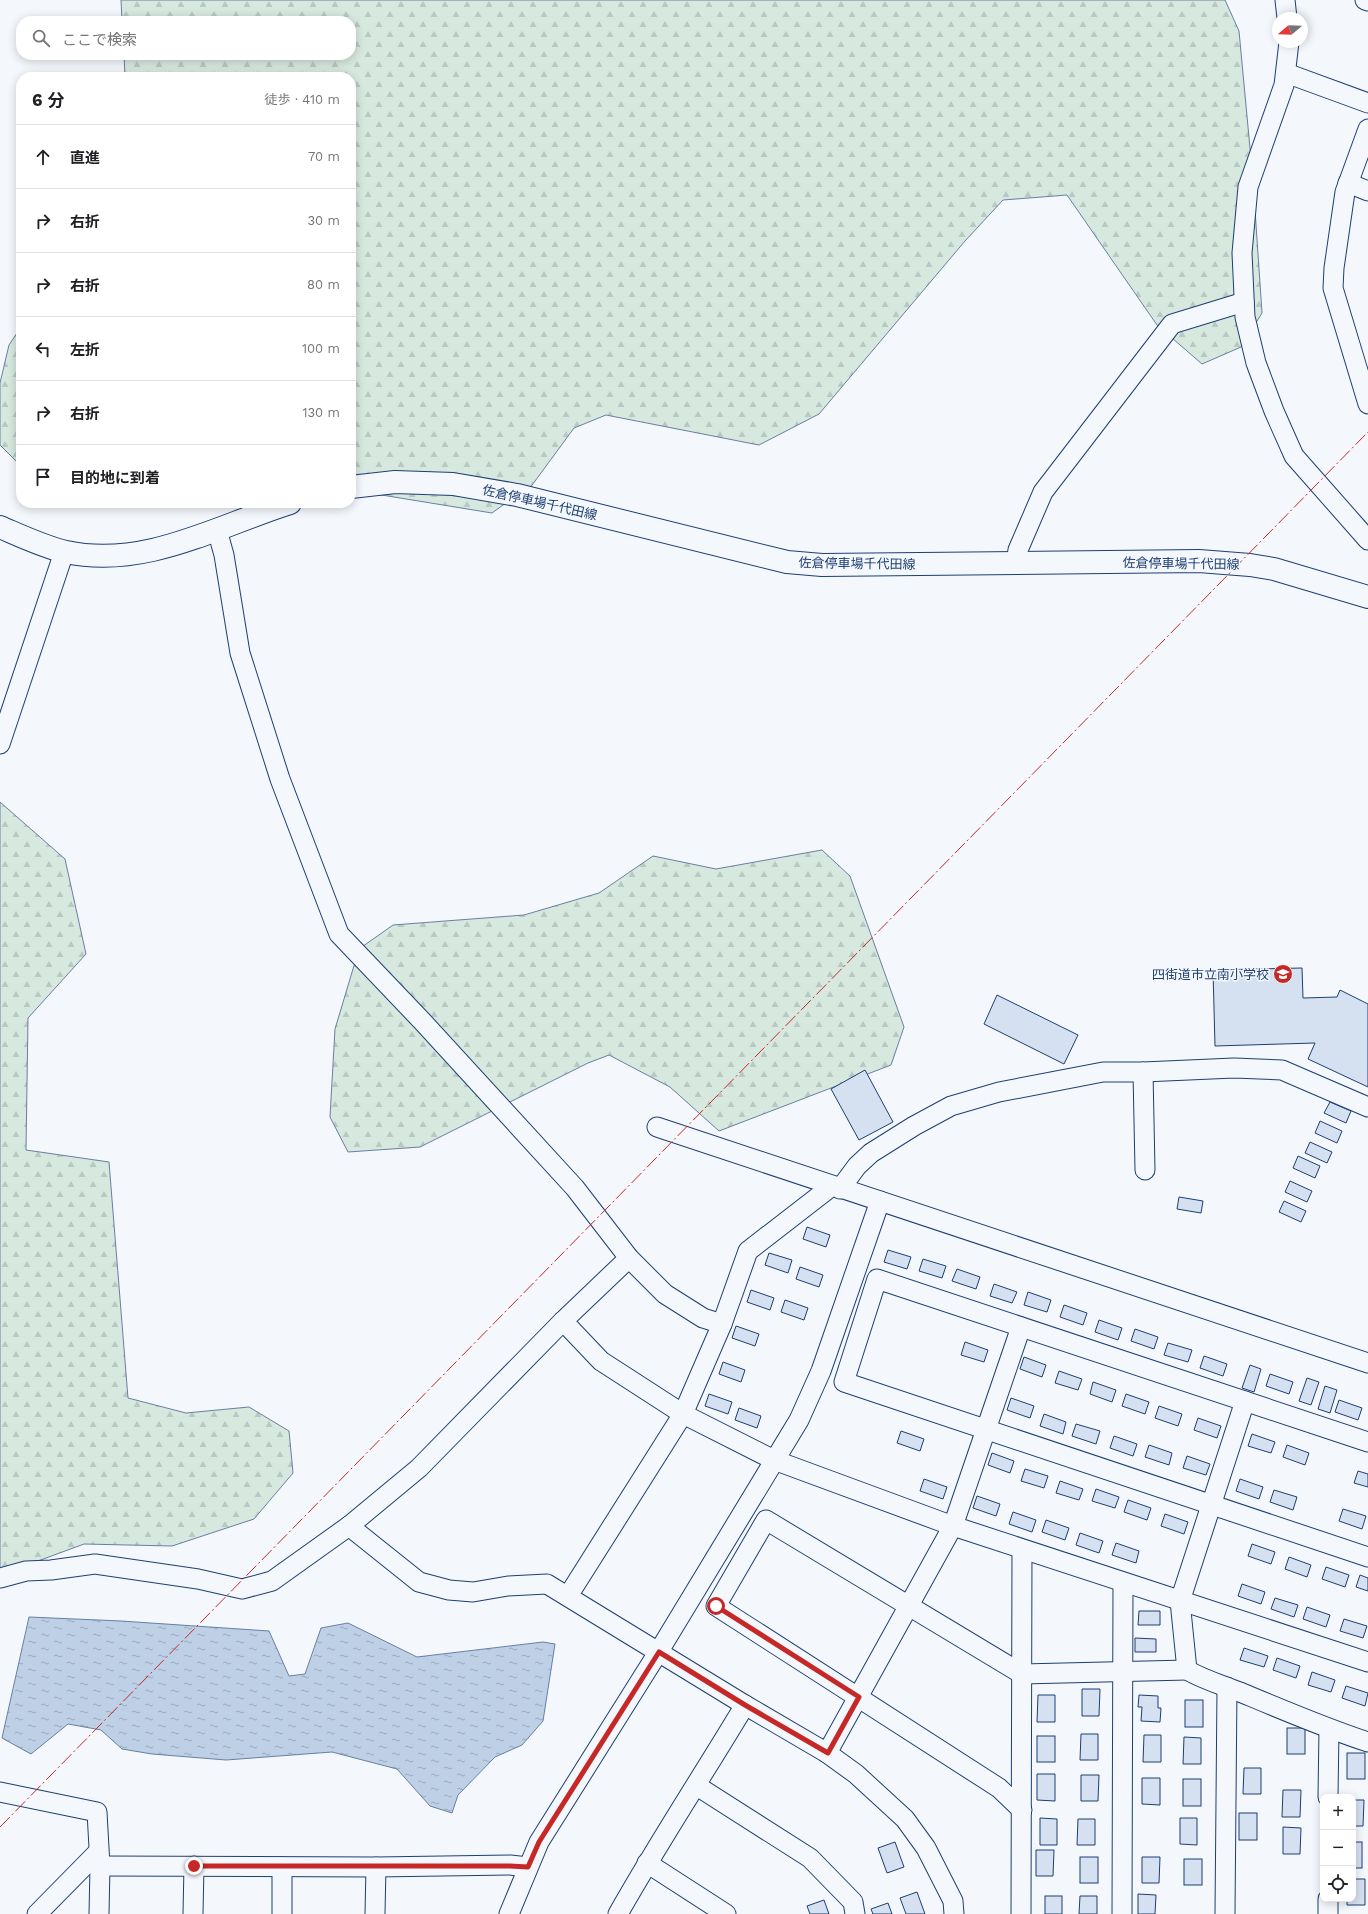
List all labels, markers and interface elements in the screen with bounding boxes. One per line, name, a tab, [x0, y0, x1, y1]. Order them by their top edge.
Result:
north arrow	[1272, 12, 1308, 48]
search box	[16, 16, 356, 60]
icon: search	[30, 27, 52, 49]
text: ここで検索	[62, 31, 137, 49]
text: 6 分	[32, 90, 64, 110]
text: 徒歩 · 410 m	[264, 92, 340, 107]
icon: ahead	[32, 146, 54, 168]
text: 直進	[70, 149, 100, 167]
text: 70 m	[308, 149, 340, 164]
icon: right	[32, 210, 54, 232]
text: 右折	[70, 213, 100, 231]
text: 30 m	[308, 213, 340, 228]
icon: right	[32, 274, 54, 296]
text: 右折	[70, 277, 100, 295]
text: 80 m	[307, 277, 340, 292]
icon: left	[32, 338, 54, 360]
text: 左折	[70, 341, 100, 359]
text: 100 m	[302, 341, 340, 356]
icon: right	[32, 402, 54, 424]
text: 右折	[70, 405, 100, 423]
text: 130 m	[302, 405, 340, 420]
icon: arrive	[32, 466, 54, 488]
text: 目的地に到着	[70, 469, 160, 487]
street label: 佐倉停車場千代田線	[481, 482, 599, 523]
street label: 佐倉停車場千代田線	[798, 555, 916, 572]
street label: 佐倉停車場千代田線	[1122, 555, 1240, 572]
school or university icon: 四街道市立南小学校	[1272, 963, 1294, 985]
place label: 四街道市立南小学校	[1152, 967, 1269, 982]
route start	[707, 1597, 725, 1615]
map controls	[1320, 1794, 1356, 1902]
button: +	[1320, 1794, 1356, 1830]
button: −	[1320, 1830, 1356, 1866]
route end	[185, 1857, 203, 1875]
button: locate	[1320, 1866, 1356, 1902]

